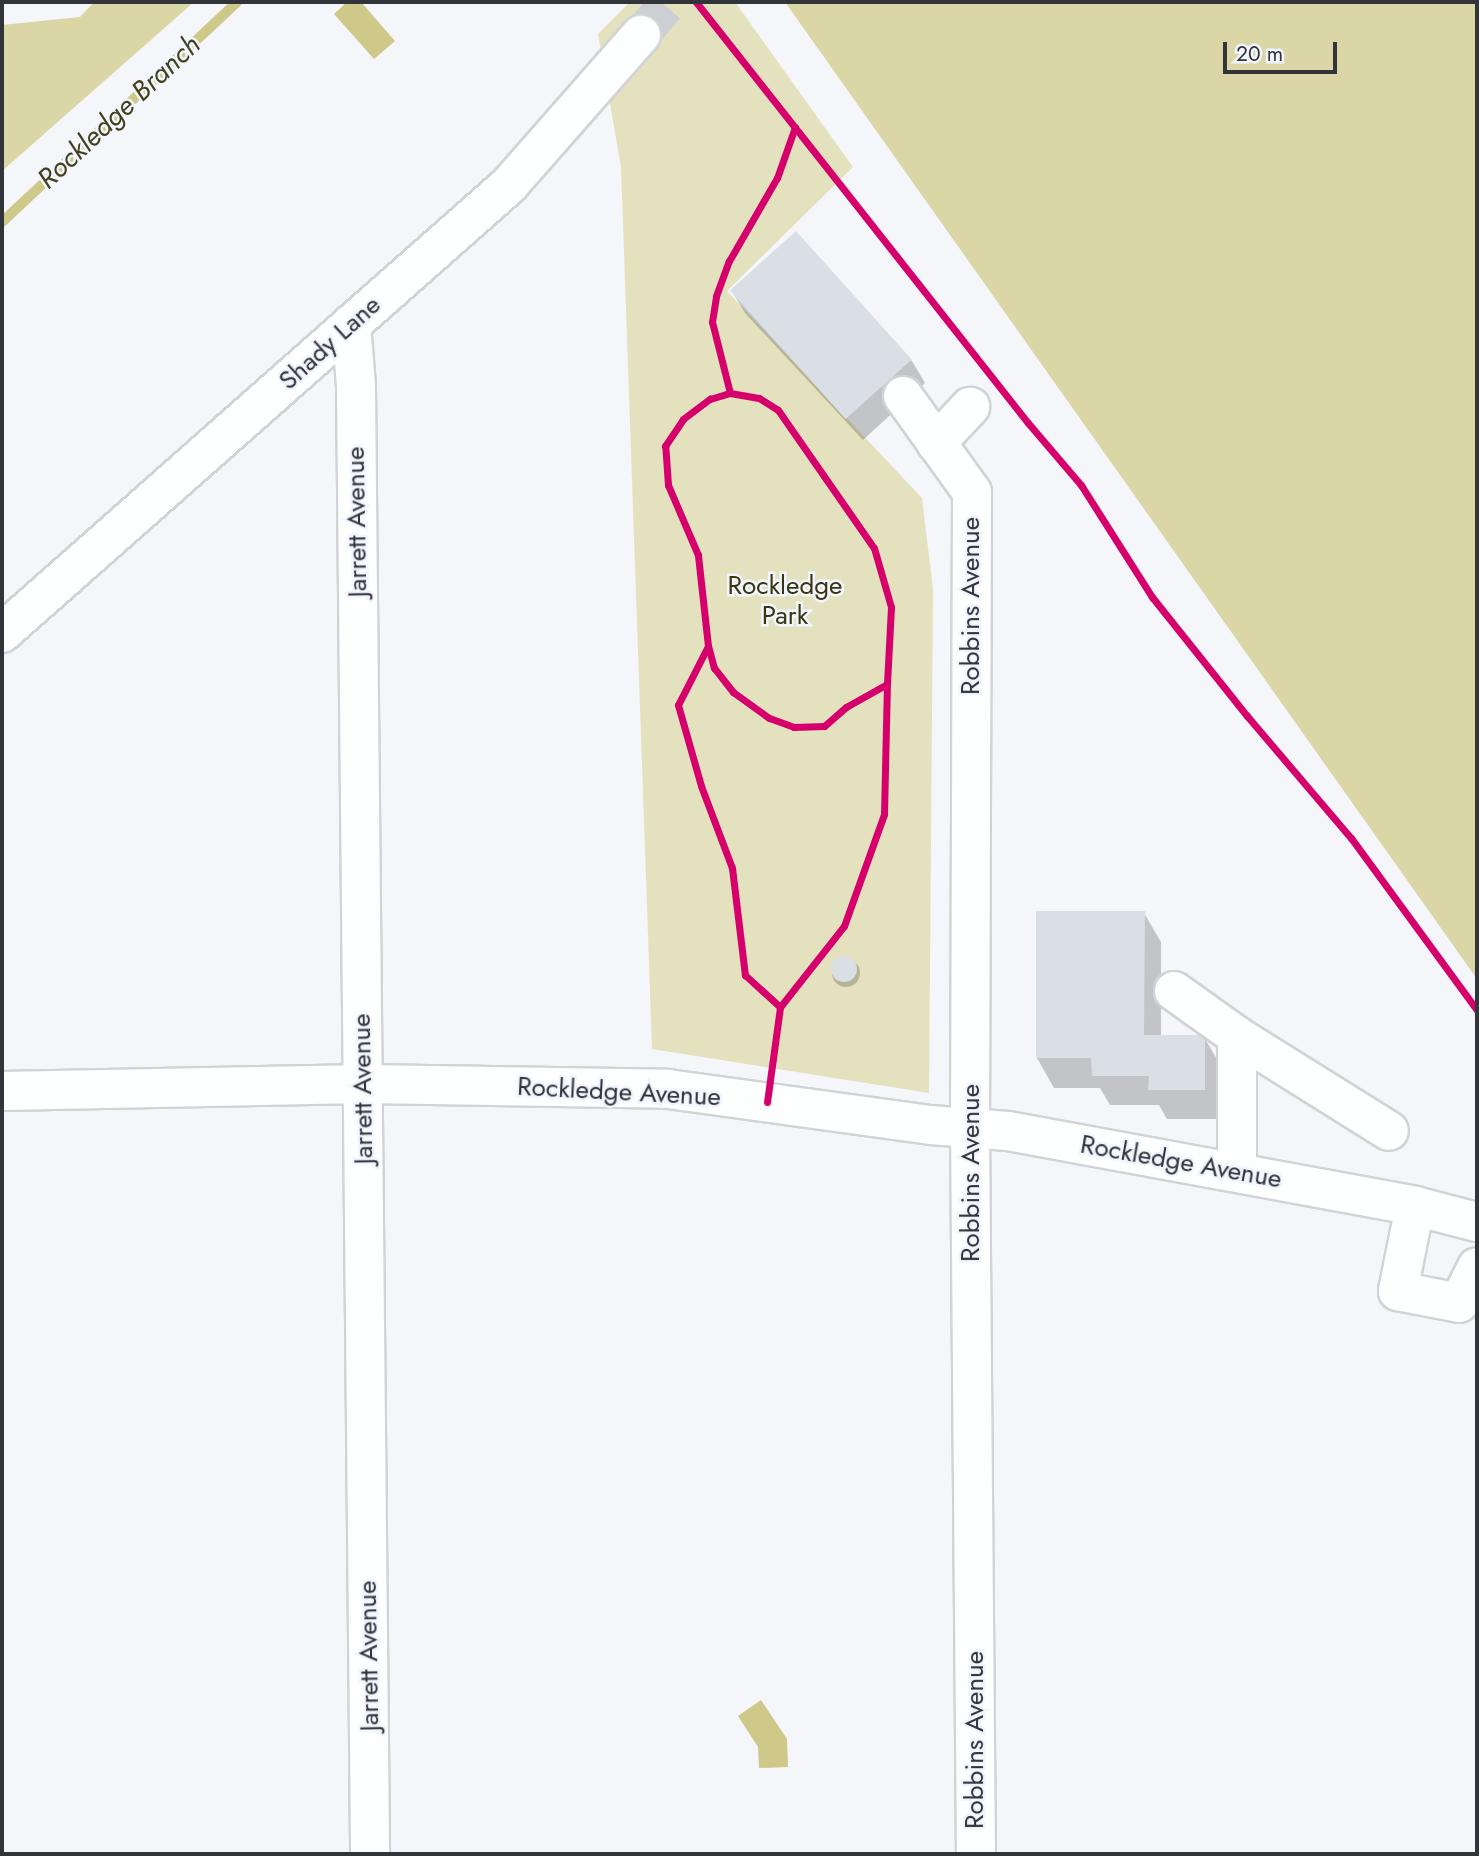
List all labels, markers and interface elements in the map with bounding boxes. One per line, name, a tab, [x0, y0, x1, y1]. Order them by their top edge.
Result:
water label: Rockledge Branch	[31, 28, 207, 196]
scale bar	[1227, 28, 1341, 72]
text: 20 m	[1236, 39, 1283, 69]
street label: Shady Lane	[273, 289, 387, 397]
street label: Jarrett Avenue	[340, 446, 374, 598]
street label: Robbins Avenue	[955, 517, 987, 695]
park label: Rockledge Park	[727, 570, 843, 632]
street label: Jarrett Avenue	[346, 1013, 380, 1165]
street label: Rockledge Avenue	[516, 1071, 722, 1113]
street label: Robbins Avenue	[955, 1084, 987, 1262]
street label: Rockledge Avenue	[1078, 1129, 1284, 1195]
street label: Jarrett Avenue	[352, 1580, 386, 1732]
street label: Robbins Avenue	[959, 1651, 991, 1829]

